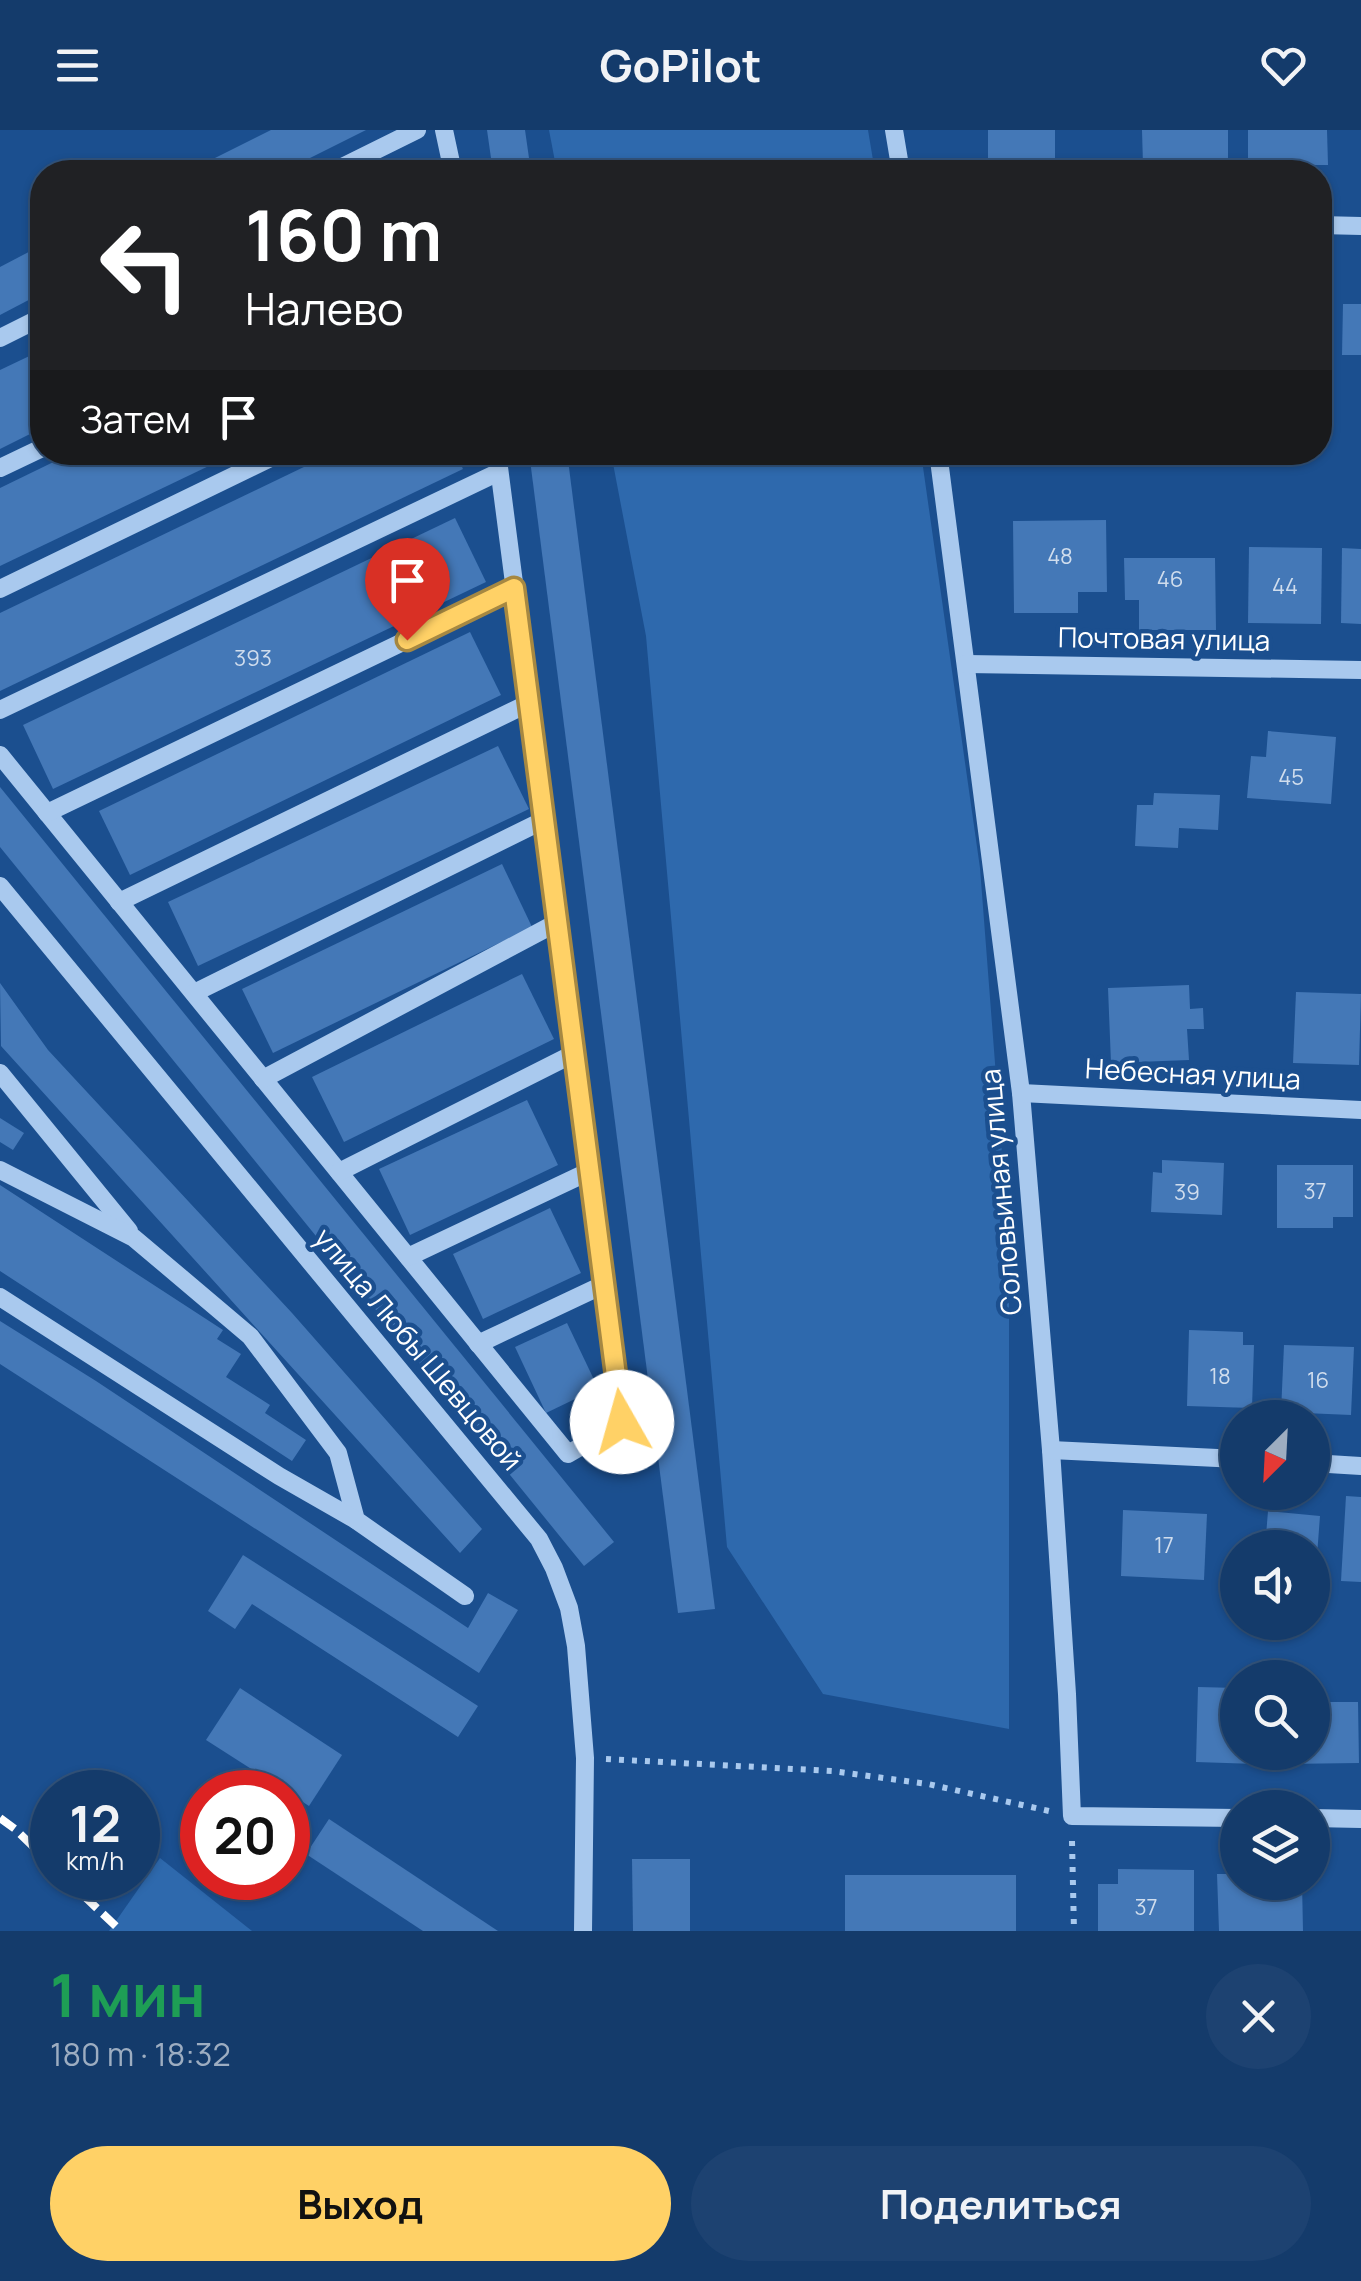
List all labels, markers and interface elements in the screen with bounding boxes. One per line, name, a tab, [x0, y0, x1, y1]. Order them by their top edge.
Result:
text: GoPilot	[599, 34, 762, 96]
icon: menu	[50, 38, 105, 93]
icon: heart	[1256, 38, 1311, 93]
text: 160 m	[245, 186, 442, 282]
icon: left	[80, 200, 210, 330]
text: Налево	[245, 277, 404, 339]
icon: arrive	[211, 390, 266, 445]
text: Затем	[80, 392, 191, 444]
pin	[365, 538, 450, 641]
house number: 48	[1047, 541, 1073, 571]
icon: arrive	[380, 553, 435, 608]
house number: 46	[1157, 564, 1183, 594]
house number: 44	[1272, 571, 1298, 601]
street label: Почтовая улица	[1058, 617, 1271, 659]
house number: 393	[234, 643, 272, 673]
house number: 45	[1278, 762, 1304, 792]
street label: Небесная улица	[1084, 1048, 1302, 1098]
street label: Соловьиная улица	[970, 1067, 1030, 1317]
house number: 37	[1303, 1176, 1327, 1206]
house number: 39	[1174, 1177, 1200, 1207]
street label: улица Любы Шевцовой	[306, 1219, 531, 1477]
house number: 18	[1209, 1361, 1231, 1391]
house number: 16	[1307, 1365, 1329, 1395]
position arrow	[570, 1370, 674, 1474]
north arrow	[1220, 1400, 1330, 1510]
map controls	[1220, 1400, 1330, 1900]
house number: 17	[1154, 1530, 1174, 1560]
button: sound	[1220, 1530, 1330, 1640]
button: search	[1220, 1660, 1330, 1770]
speed limit sign: 20	[180, 1770, 310, 1900]
text: 12	[69, 1789, 121, 1857]
button: layers	[1220, 1790, 1330, 1900]
text: km/h	[66, 1843, 124, 1878]
house number: 37	[1134, 1892, 1158, 1922]
text: 1 мин	[50, 1953, 206, 2035]
button: close	[1206, 1964, 1311, 2069]
text: 180 m · 18:32	[50, 2032, 231, 2076]
button: Выход	[50, 2146, 671, 2261]
button: Поделиться	[691, 2146, 1311, 2261]

